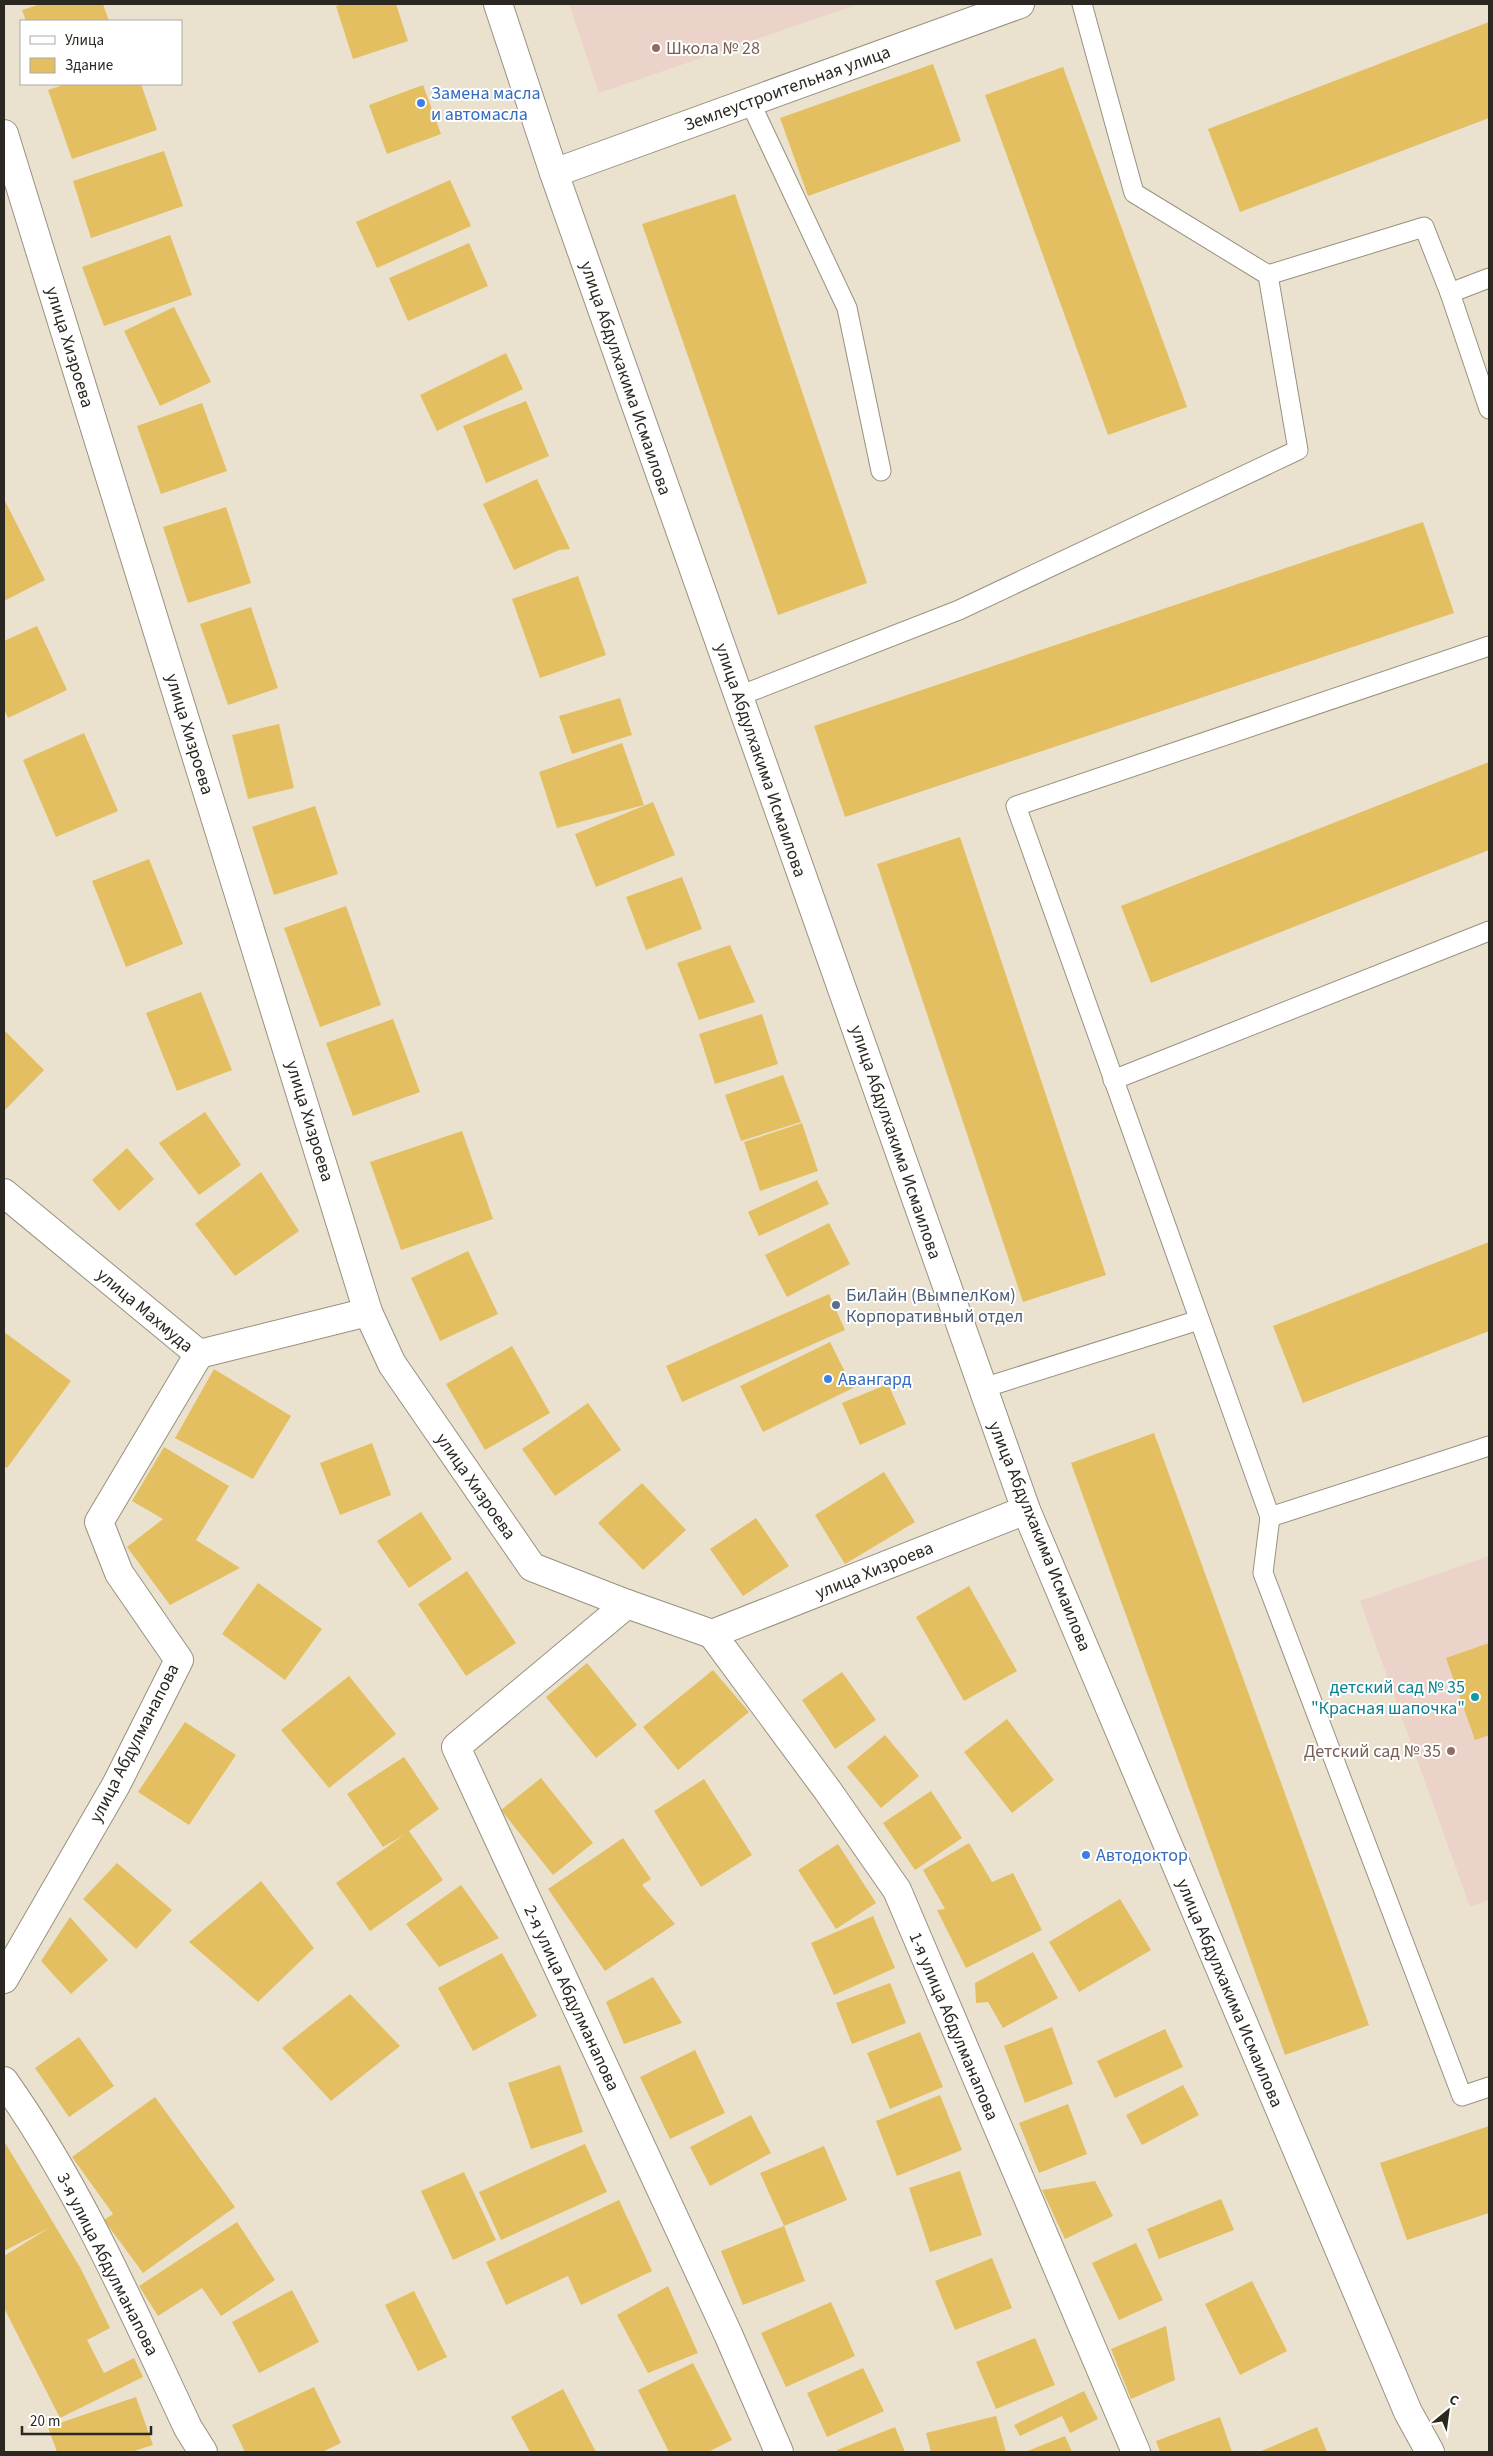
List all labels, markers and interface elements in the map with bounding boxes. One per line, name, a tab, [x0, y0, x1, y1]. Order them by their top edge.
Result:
legend	[20, 20, 182, 85]
text: Улица	[65, 30, 104, 51]
place label: Школа № 28	[666, 36, 760, 61]
street label: Землеустроительная улица	[680, 39, 894, 137]
marker: Школа № 28	[650, 42, 662, 54]
text: Здание	[65, 55, 113, 76]
place label: Замена масла и автомасла	[431, 81, 541, 127]
marker: Замена масла и автомасла	[415, 97, 427, 109]
street label: улица Абдулхакима Исмаилова	[574, 258, 677, 499]
street label: улица Хизроева	[39, 284, 100, 411]
street label: улица Абдулхакима Исмаилова	[709, 640, 812, 881]
street label: улица Хизроева	[159, 671, 220, 798]
street label: улица Абдулхакима Исмаилова	[844, 1022, 947, 1263]
street label: улица Хизроева	[279, 1058, 340, 1185]
street label: улица Махмуда	[91, 1262, 198, 1358]
place label: БиЛайн (ВымпелКом) Корпоративный отдел	[846, 1283, 1023, 1329]
marker: БиЛайн (ВымпелКом) Корпоративный отдел	[830, 1299, 842, 1311]
place label: Авангард	[838, 1367, 912, 1392]
marker: Авангард	[822, 1373, 834, 1385]
street label: улица Абдулхакима Исмаилова	[982, 1417, 1097, 1655]
street label: улица Хизроева	[429, 1428, 522, 1545]
street label: улица Хизроева	[811, 1535, 937, 1606]
street label: улица Абдулманапова	[84, 1659, 185, 1827]
place label: детский сад № 35 "Красная шапочка"	[1311, 1675, 1465, 1721]
marker: детский сад № 35 "Красная шапочка"	[1469, 1691, 1481, 1703]
place label: Детский сад № 35	[1304, 1739, 1441, 1764]
marker: Детский сад № 35	[1445, 1745, 1457, 1757]
place label: Автодоктор	[1096, 1843, 1188, 1868]
marker: Автодоктор	[1080, 1849, 1092, 1861]
street label: улица Абдулхакима Исмаилова	[1170, 1875, 1289, 2111]
street label: 2-я улица Абдулманапова	[517, 1901, 626, 2095]
street label: 1-я улица Абдулманапова	[902, 1928, 1005, 2124]
street label: 3-я улица Абдулманапова	[50, 2168, 165, 2360]
north arrow	[1423, 2386, 1473, 2436]
text: С	[1445, 2390, 1462, 2411]
scale bar	[22, 2404, 151, 2436]
text: 20 m	[30, 2411, 60, 2432]

